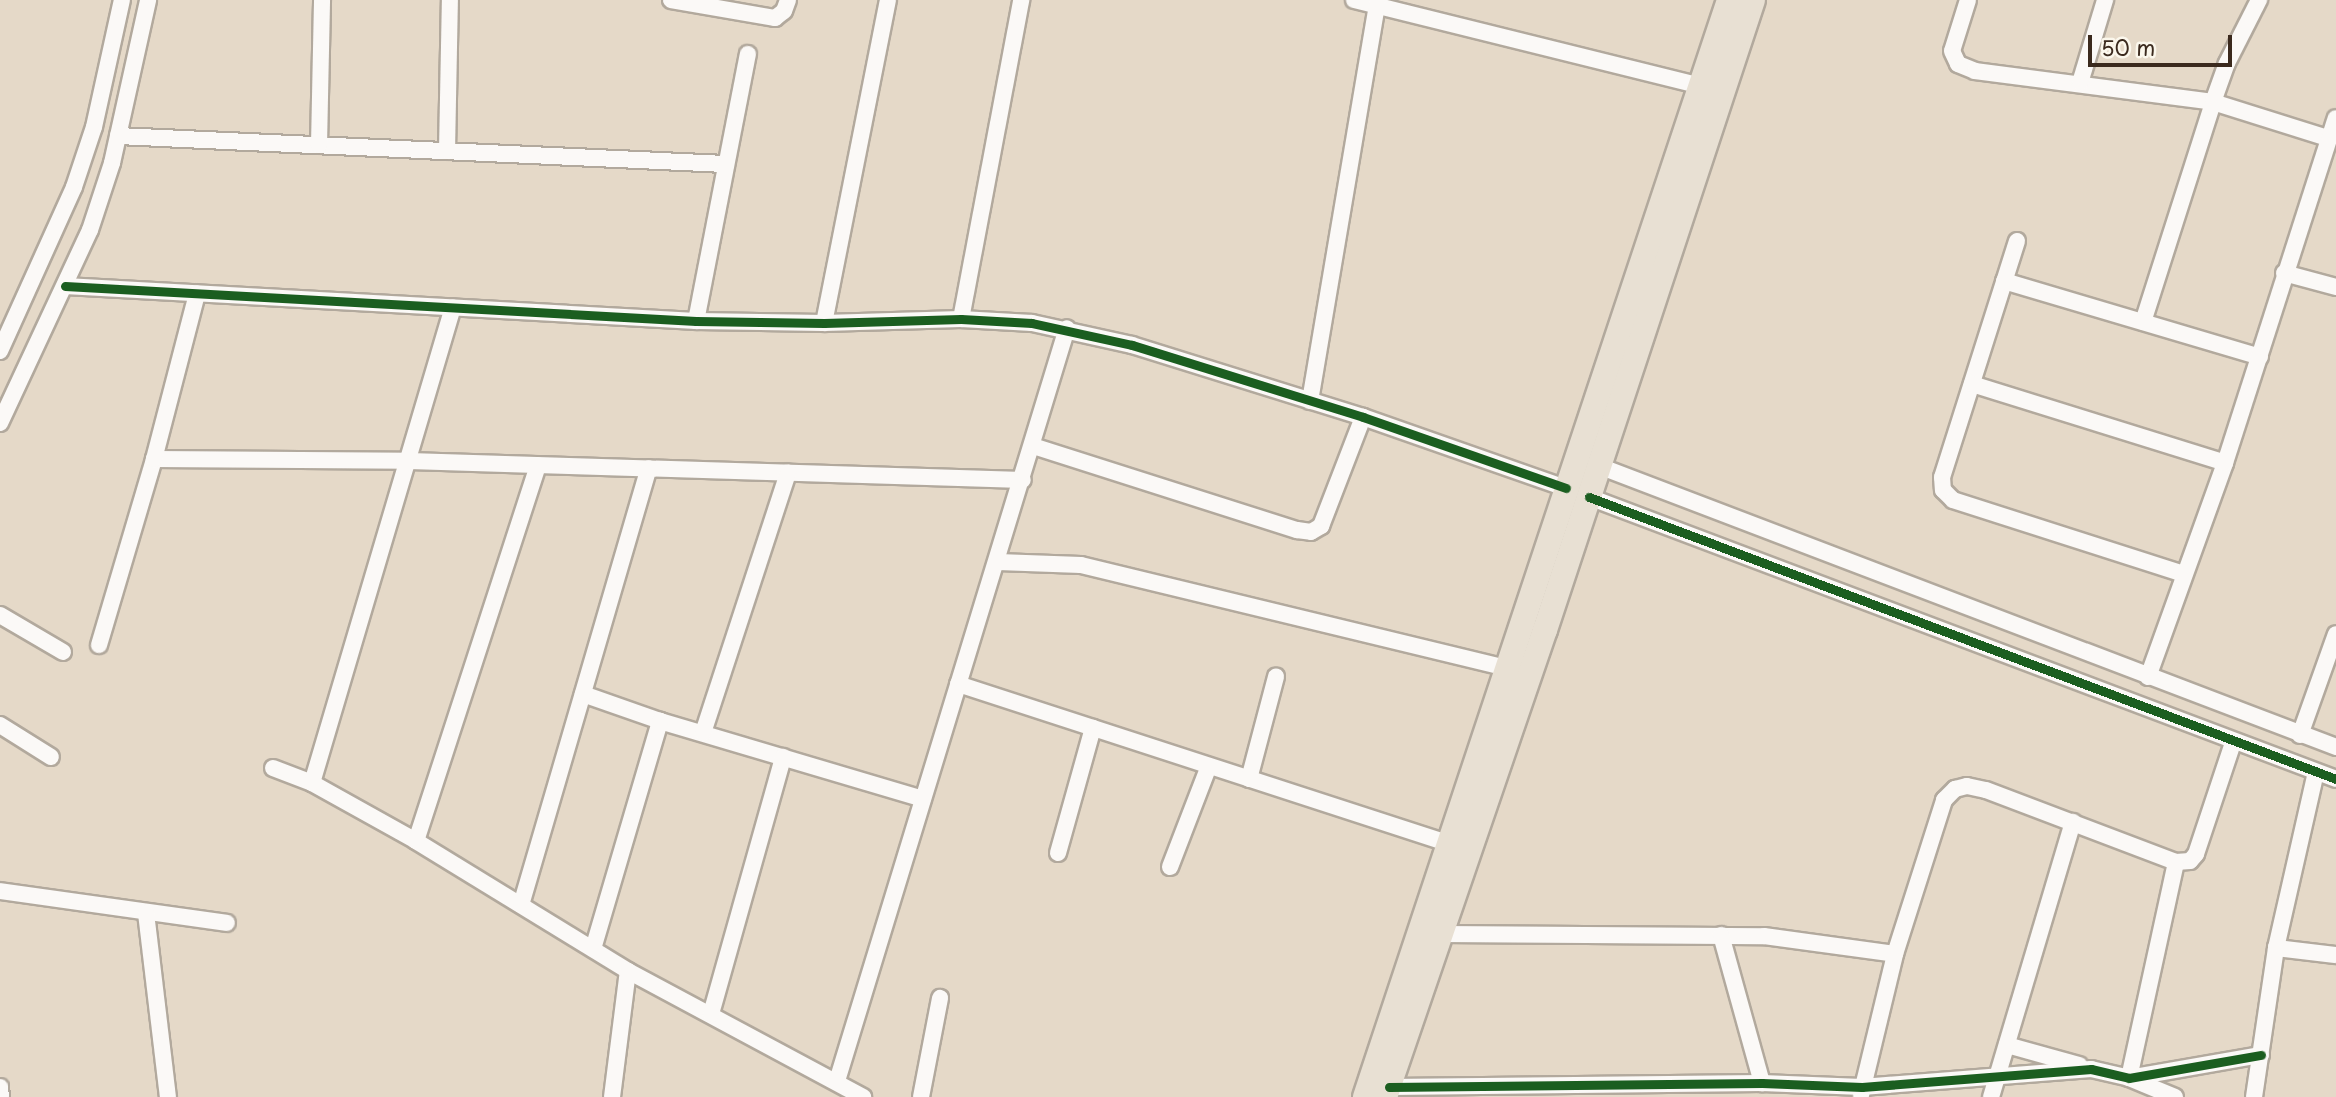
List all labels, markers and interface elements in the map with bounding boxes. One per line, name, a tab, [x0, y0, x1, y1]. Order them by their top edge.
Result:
scale bar	[2091, 21, 2234, 65]
text: 50 m	[2101, 31, 2155, 63]

